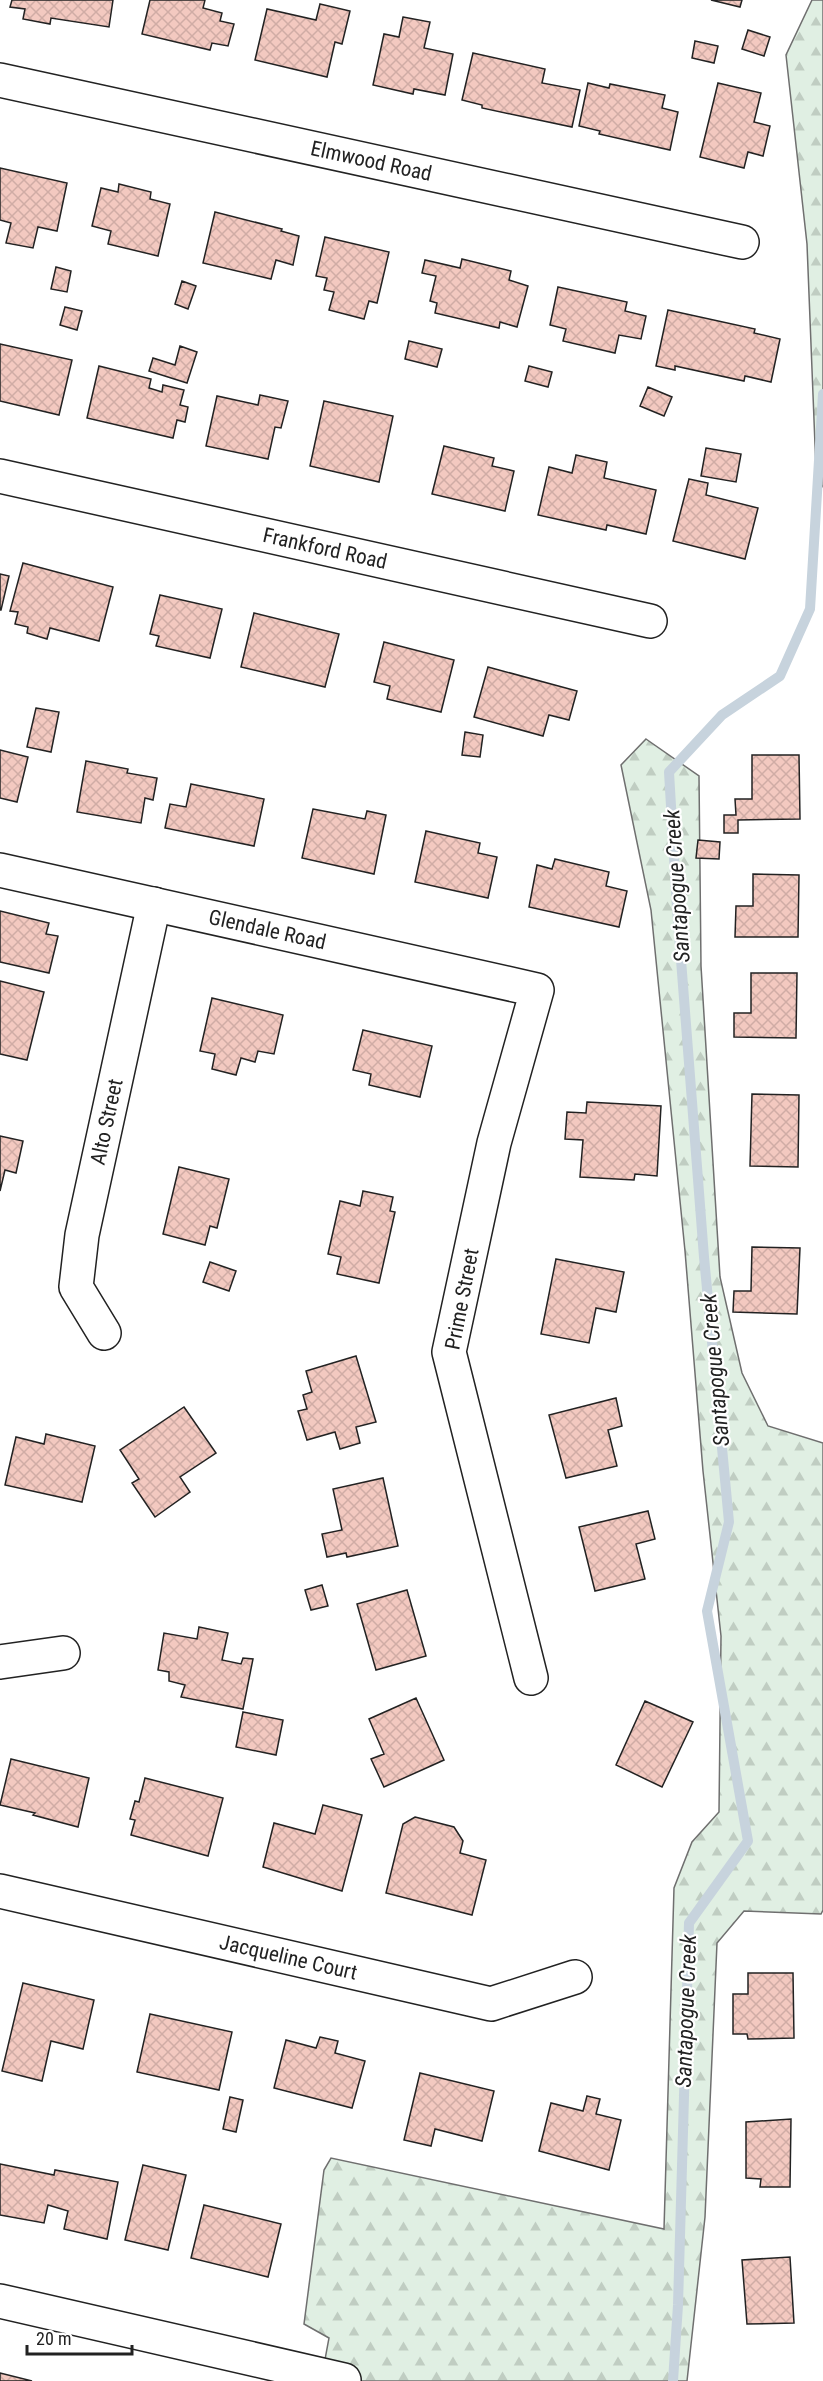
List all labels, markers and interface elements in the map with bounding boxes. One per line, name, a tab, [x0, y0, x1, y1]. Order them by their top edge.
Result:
street label: Elmwood Road	[308, 136, 434, 186]
street label: Frankford Road	[261, 523, 389, 574]
water label: Santapogue Creek	[659, 808, 695, 963]
street label: Glendale Road	[207, 905, 328, 954]
street label: Alto Street	[86, 1077, 128, 1167]
street label: Prime Street	[440, 1246, 484, 1352]
water label: Santapogue Creek	[696, 1292, 734, 1447]
street label: Jacqueline Court	[217, 1930, 360, 1985]
water label: Santapogue Creek	[671, 1934, 701, 2088]
scale bar	[27, 2318, 132, 2356]
text: 20 m	[36, 2328, 71, 2349]

